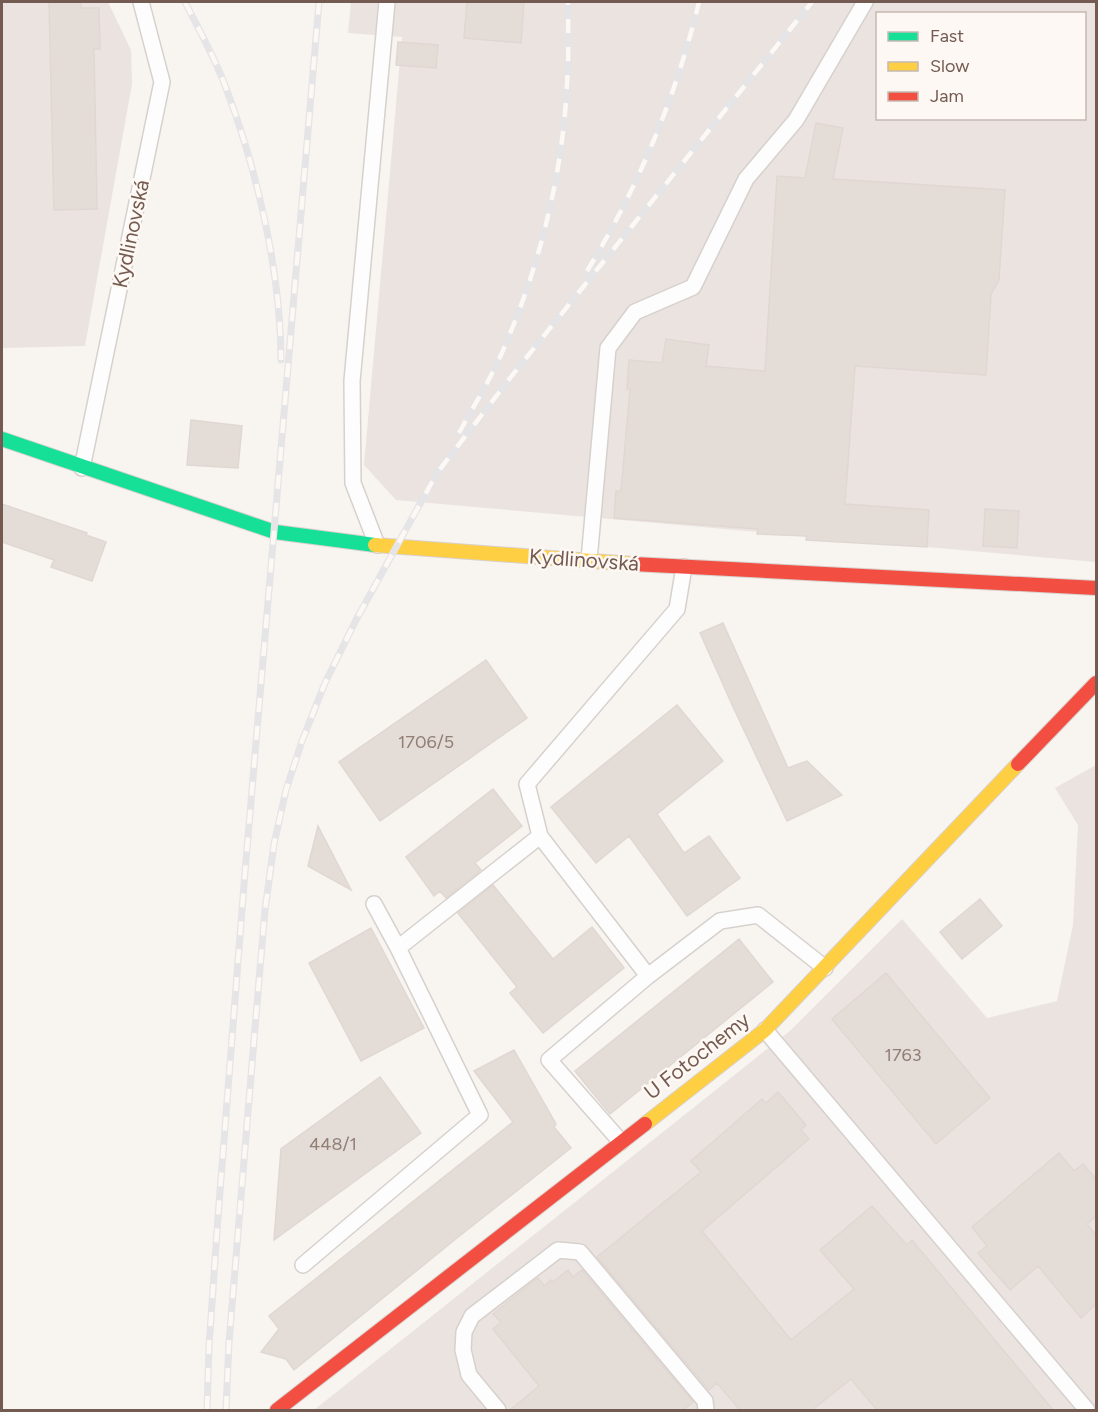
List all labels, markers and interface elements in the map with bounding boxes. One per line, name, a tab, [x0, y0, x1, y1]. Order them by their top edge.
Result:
legend	[876, 12, 1086, 120]
text: Fast	[930, 25, 964, 47]
text: Slow	[930, 55, 969, 77]
text: Jam	[930, 85, 964, 107]
street label: Kydlinovská	[107, 177, 154, 290]
street label: Kydlinovská	[528, 543, 640, 576]
house number: 1706/5	[398, 731, 454, 753]
street label: U Fotochemy	[639, 1007, 754, 1105]
house number: 1763	[884, 1044, 922, 1066]
house number: 448/1	[309, 1133, 357, 1155]

